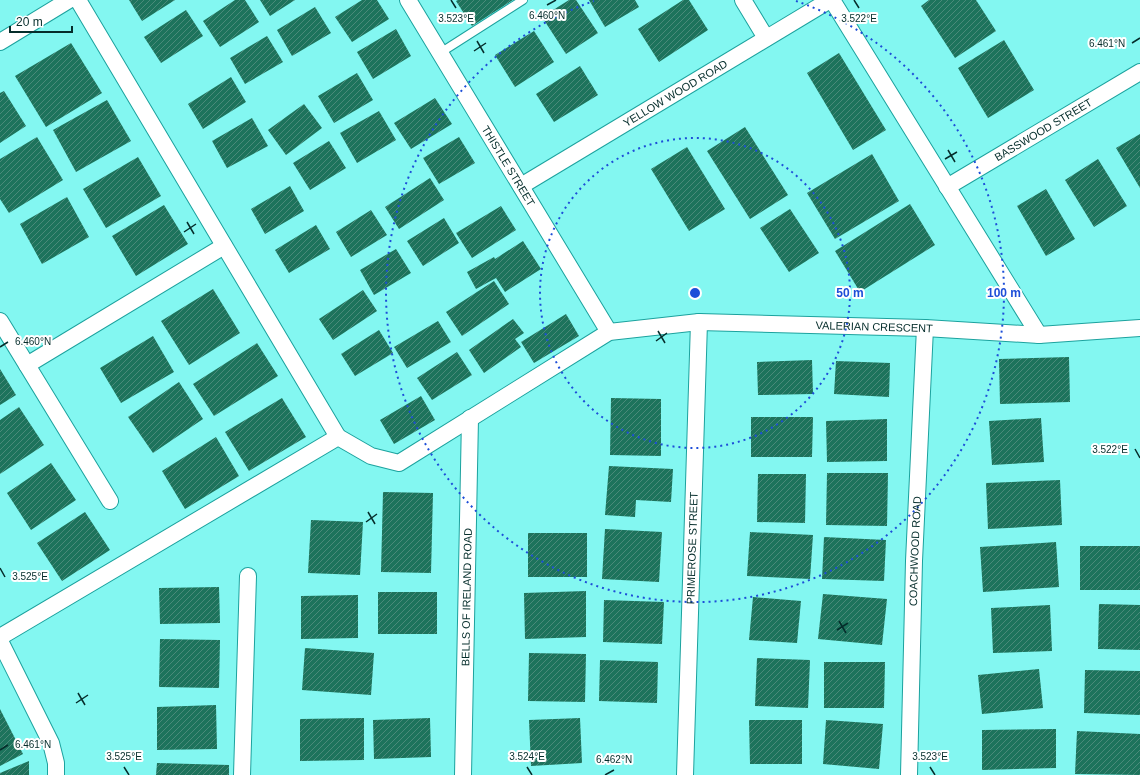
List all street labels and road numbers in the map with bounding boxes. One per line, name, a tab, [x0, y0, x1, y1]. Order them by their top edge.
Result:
street label: YELLOW WOOD ROAD	[621, 57, 729, 129]
street label: BASSWOOD STREET	[992, 96, 1094, 163]
street label: THISTLE STREET	[480, 124, 538, 209]
street label: VALERIAN CRESCENT	[815, 319, 933, 334]
street label: PRIMEROSE STREET	[684, 491, 700, 605]
street label: COACHWOOD ROAD	[907, 496, 923, 606]
street label: BELLS OF IRELAND ROAD	[459, 528, 474, 666]

